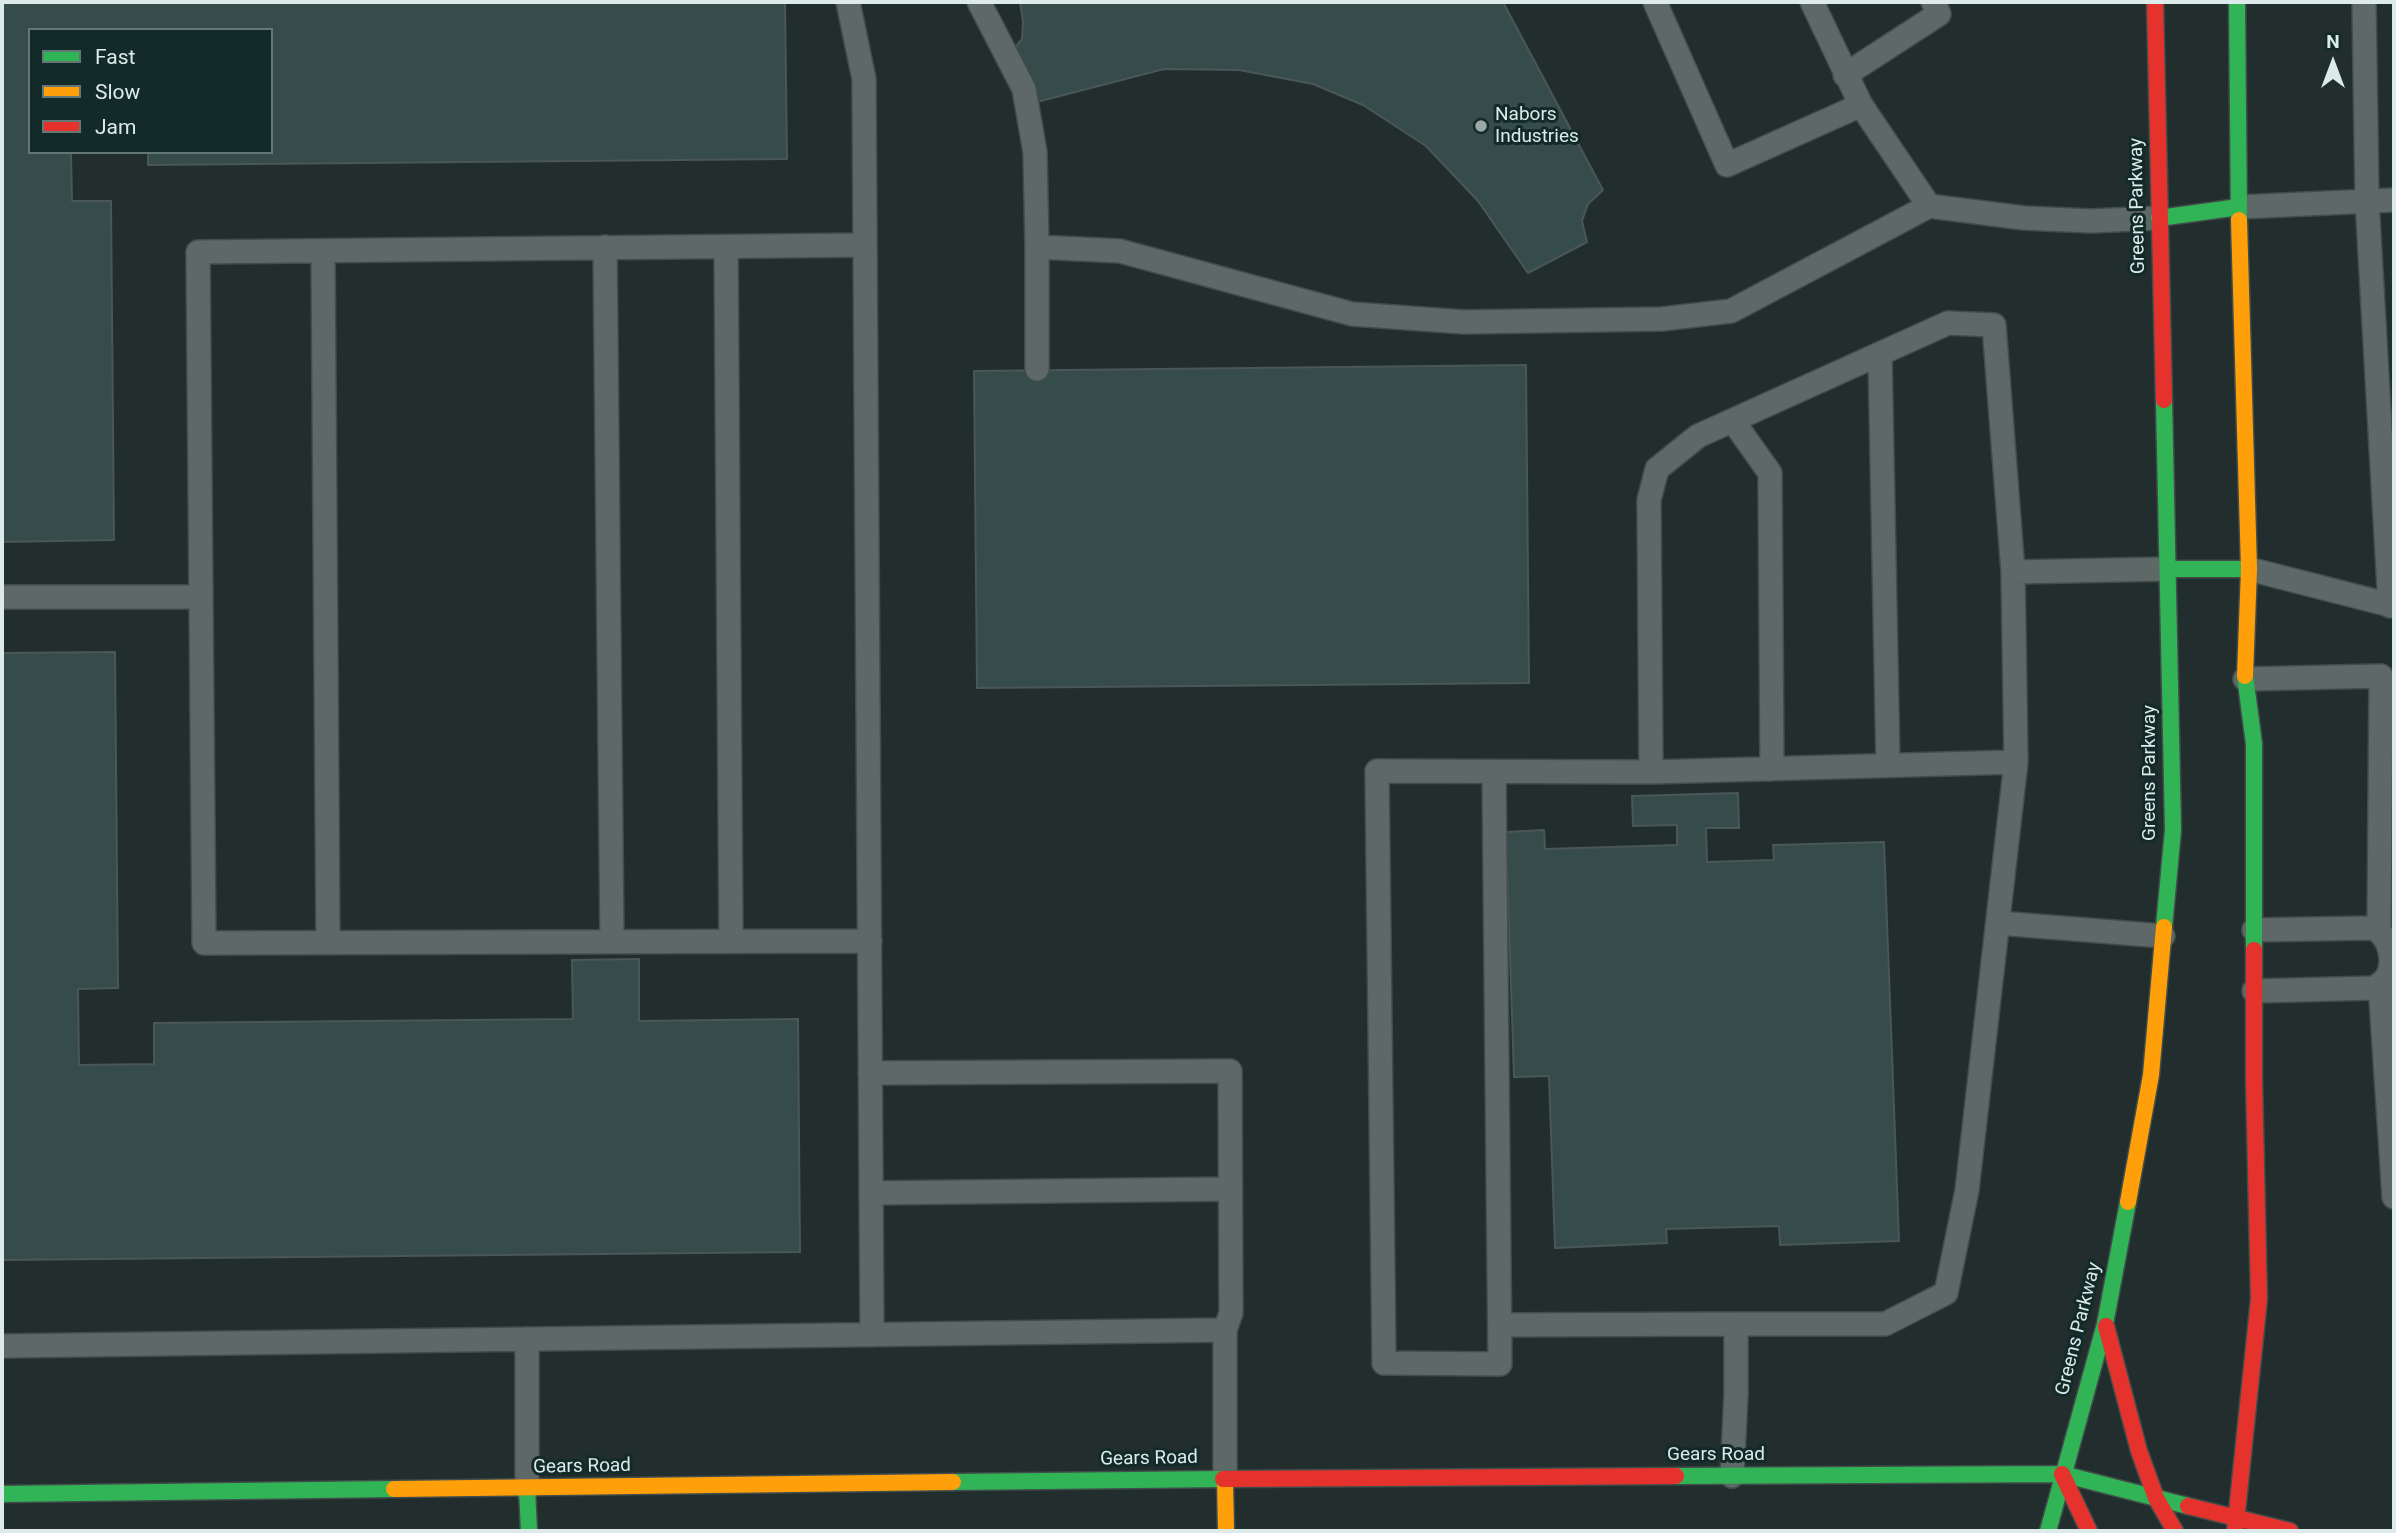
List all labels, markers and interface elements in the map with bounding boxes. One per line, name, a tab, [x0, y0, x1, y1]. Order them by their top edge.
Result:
legend	[28, 28, 273, 154]
north arrow	[2298, 28, 2368, 98]
text: N	[2326, 30, 2340, 53]
text: Fast	[95, 45, 135, 69]
text: Slow	[95, 80, 140, 104]
place label: Nabors Industries	[1495, 104, 1579, 148]
text: Jam	[95, 115, 136, 139]
marker: Nabors Industries	[1473, 118, 1489, 134]
street label: Greens Parkway	[2125, 138, 2151, 274]
street label: Greens Parkway	[2139, 705, 2161, 841]
street label: Greens Parkway	[2051, 1260, 2107, 1398]
street label: Gears Road	[1667, 1444, 1765, 1466]
street label: Gears Road	[1100, 1447, 1198, 1471]
street label: Gears Road	[533, 1455, 631, 1479]

